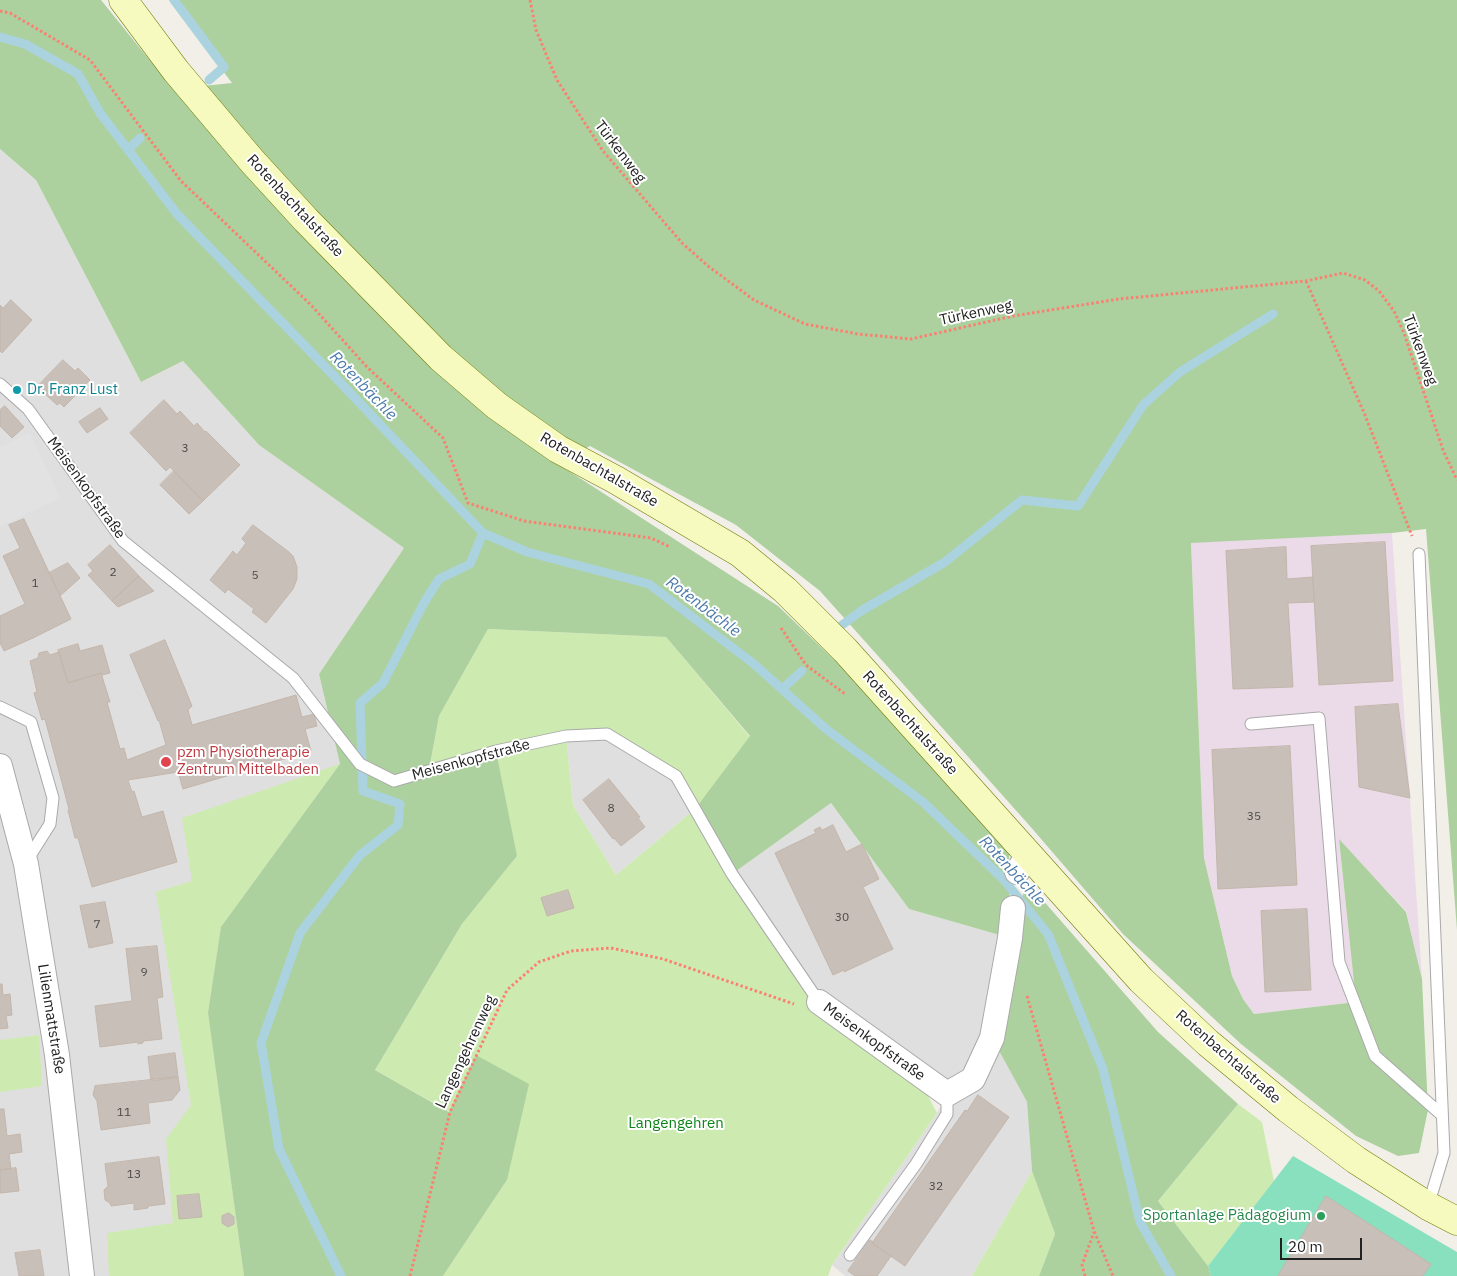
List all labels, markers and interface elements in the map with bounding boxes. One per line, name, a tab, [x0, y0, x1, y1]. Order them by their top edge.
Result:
street label: Türkenweg	[591, 117, 649, 187]
street label: Rotenbachtalstraße	[243, 151, 347, 261]
street label: Türkenweg	[938, 297, 1014, 329]
street label: Türkenweg	[1399, 312, 1441, 388]
water label: Rotenbächle	[325, 348, 401, 424]
place label: Dr. Franz Lust	[27, 381, 118, 399]
marker: Dr. Franz Lust	[11, 384, 23, 396]
street label: Rotenbachtalstraße	[537, 429, 661, 511]
street label: Meisenkopfstraße	[43, 434, 129, 542]
house number: 3	[181, 442, 189, 456]
house number: 2	[109, 566, 117, 580]
house number: 5	[251, 569, 259, 583]
water label: Rotenbächle	[662, 573, 744, 641]
house number: 1	[31, 577, 39, 591]
street label: Rotenbachtalstraße	[859, 667, 961, 779]
street label: Meisenkopfstraße	[410, 736, 532, 784]
place label: pzm Physiotherapie Zentrum Mittelbaden	[177, 744, 319, 779]
marker: pzm Physiotherapie Zentrum Mittelbaden	[159, 755, 173, 769]
house number: 8	[607, 802, 615, 816]
house number: 35	[1247, 810, 1261, 824]
water label: Rotenbächle	[975, 832, 1049, 910]
house number: 30	[835, 911, 849, 925]
house number: 7	[93, 918, 101, 932]
street label: Lilienmattstraße	[33, 963, 69, 1075]
house number: 9	[140, 966, 148, 980]
street label: Langengehrenweg	[432, 992, 500, 1112]
street label: Meisenkopfstraße	[820, 999, 928, 1085]
street label: Rotenbachtalstraße	[1172, 1006, 1284, 1108]
house number: 11	[117, 1106, 131, 1120]
park label: Langengehren	[628, 1115, 724, 1133]
house number: 13	[127, 1168, 141, 1182]
house number: 32	[929, 1180, 943, 1194]
place label: Sportanlage Pädagogium	[1143, 1207, 1311, 1225]
marker: Sportanlage Pädagogium	[1315, 1210, 1327, 1222]
scale bar	[1282, 1228, 1364, 1260]
text: 20 m	[1288, 1237, 1323, 1256]

